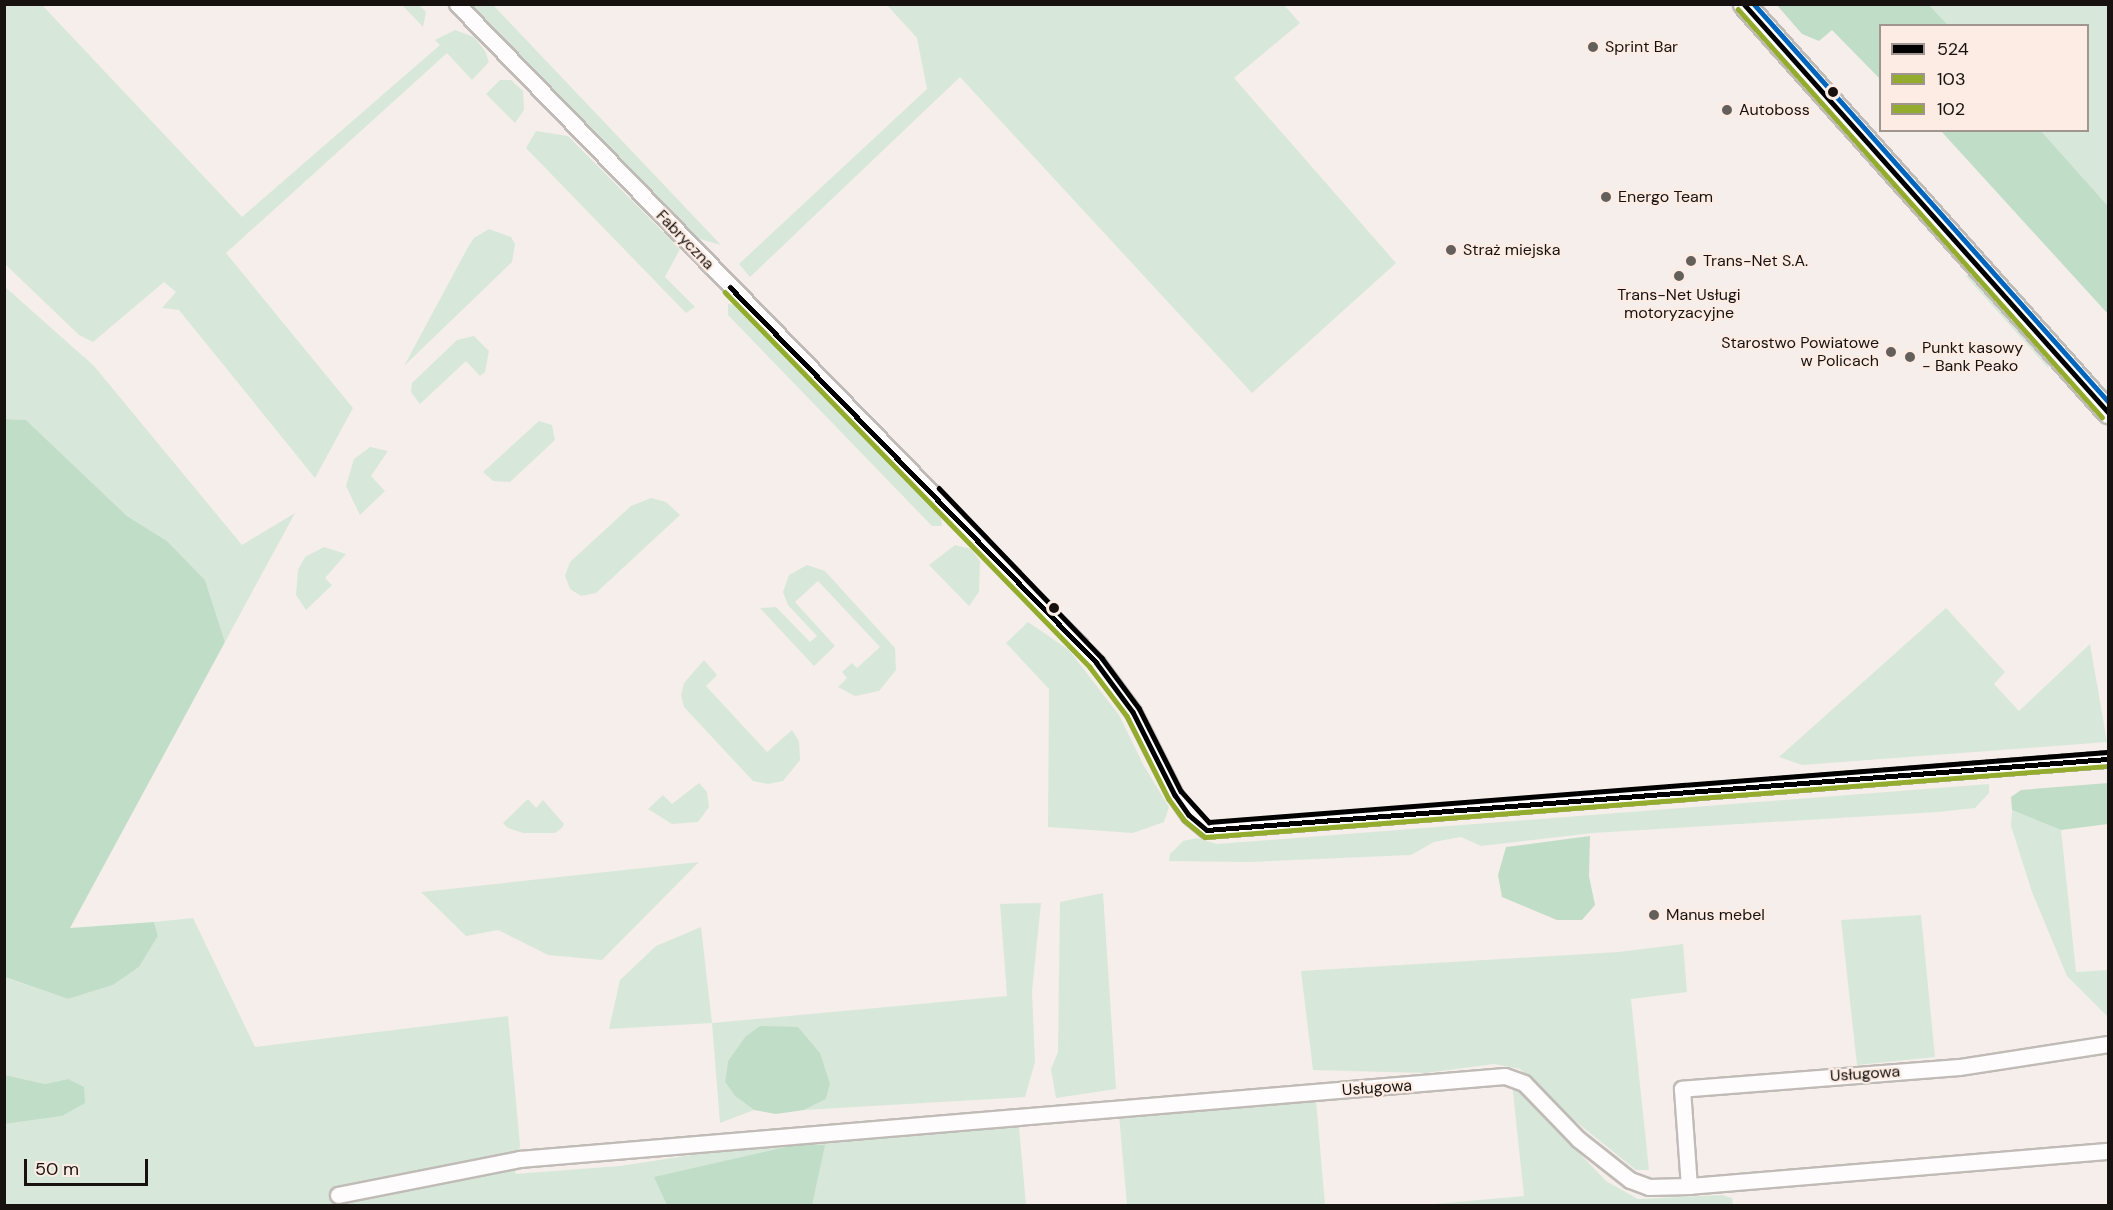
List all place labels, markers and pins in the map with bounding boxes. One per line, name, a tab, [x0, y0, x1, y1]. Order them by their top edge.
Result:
place label: Sprint Bar	[1605, 37, 1678, 57]
marker: Sprint Bar	[1586, 40, 1600, 54]
unlabelled marker	[1827, 86, 1839, 98]
place label: Autoboss	[1739, 100, 1810, 120]
marker: Autoboss	[1720, 103, 1734, 117]
place label: Energo Team	[1618, 187, 1713, 207]
marker: Energo Team	[1599, 190, 1613, 204]
place label: Straż miejska	[1463, 240, 1561, 260]
marker: Straż miejska	[1444, 243, 1458, 257]
place label: Trans-Net S.A.	[1703, 251, 1808, 271]
marker: Trans-Net S.A.	[1684, 254, 1698, 268]
marker: Trans-Net Usługi motoryzacyjne	[1672, 269, 1686, 283]
place label: Trans-Net Usługi motoryzacyjne	[1617, 285, 1741, 323]
place label: Starostwo Powiatowe w Policach	[1721, 333, 1879, 371]
place label: Punkt kasowy - Bank Peako	[1922, 338, 2023, 376]
marker: Starostwo Powiatowe w Policach	[1884, 345, 1898, 359]
marker: Punkt kasowy - Bank Peako	[1903, 350, 1917, 364]
unlabelled marker	[1048, 602, 1060, 614]
place label: Manus mebel	[1666, 905, 1765, 925]
marker: Manus mebel	[1647, 908, 1661, 922]

